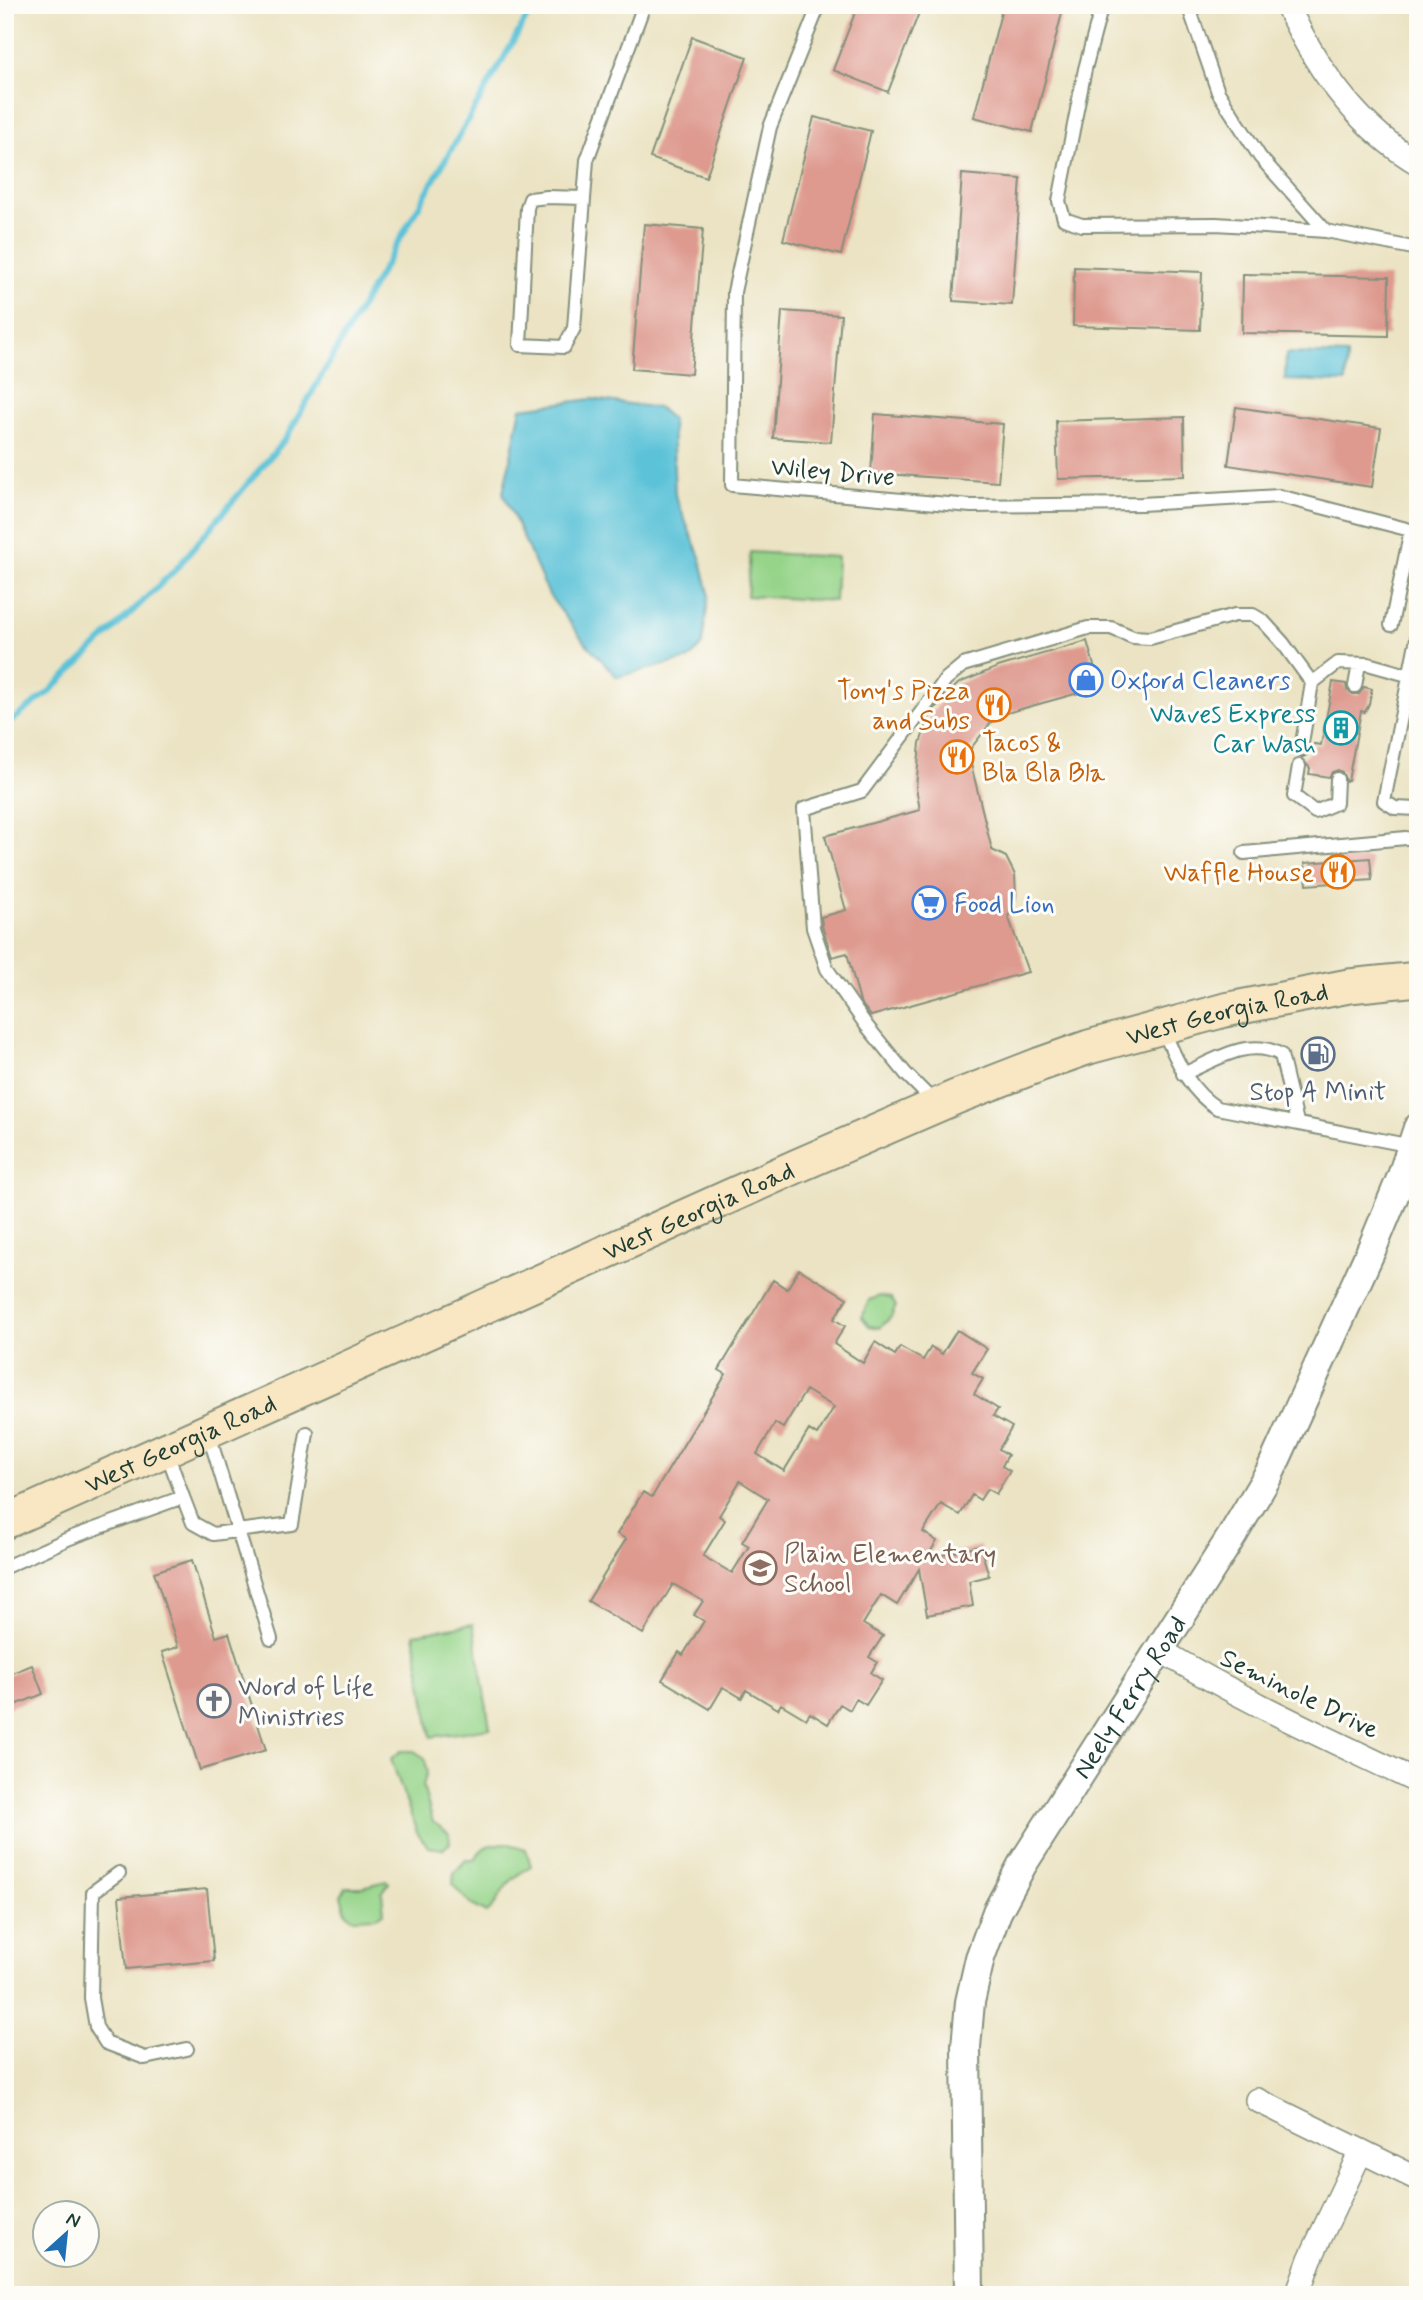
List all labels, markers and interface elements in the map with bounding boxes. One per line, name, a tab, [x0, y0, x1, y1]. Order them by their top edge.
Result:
street label: Wiley Drive	[769, 451, 896, 495]
shop icon: Oxford Cleaners	[1067, 661, 1105, 699]
place label: Oxford Cleaners	[1110, 665, 1291, 701]
place label: Tony's Pizza and Subs	[837, 675, 970, 739]
restaurant icon: Tony's Pizza and Subs	[975, 686, 1013, 724]
place label: Waves Express Car Wash	[1150, 698, 1316, 762]
building icon: Waves Express Car Wash	[1322, 709, 1360, 747]
place label: Tacos & Bla Bla Bla	[982, 727, 1106, 791]
restaurant icon: Tacos & Bla Bla Bla	[938, 738, 976, 776]
restaurant icon: Waffle House	[1319, 853, 1357, 891]
place label: Waffle House	[1164, 857, 1314, 891]
supermarket icon: Food Lion	[910, 884, 948, 922]
place label: Food Lion	[954, 888, 1055, 922]
street label: West Georgia Road	[1123, 975, 1331, 1055]
fuel station icon: Stop A Minit	[1299, 1035, 1337, 1073]
place label: Stop A Minit	[1250, 1076, 1386, 1110]
street label: West Georgia Road	[598, 1154, 800, 1270]
street label: West Georgia Road	[80, 1387, 282, 1503]
place label: Plain Elementary School	[784, 1538, 996, 1602]
school or university icon: Plain Elementary School	[741, 1549, 779, 1587]
street label: Neely Ferry Road	[1066, 1610, 1196, 1786]
street label: Seminole Drive	[1214, 1642, 1384, 1748]
place label: Word of Life Ministries	[238, 1671, 374, 1735]
church icon: Word of Life Ministries	[195, 1682, 233, 1720]
north arrow	[32, 2198, 102, 2268]
text: N	[62, 2206, 84, 2234]

